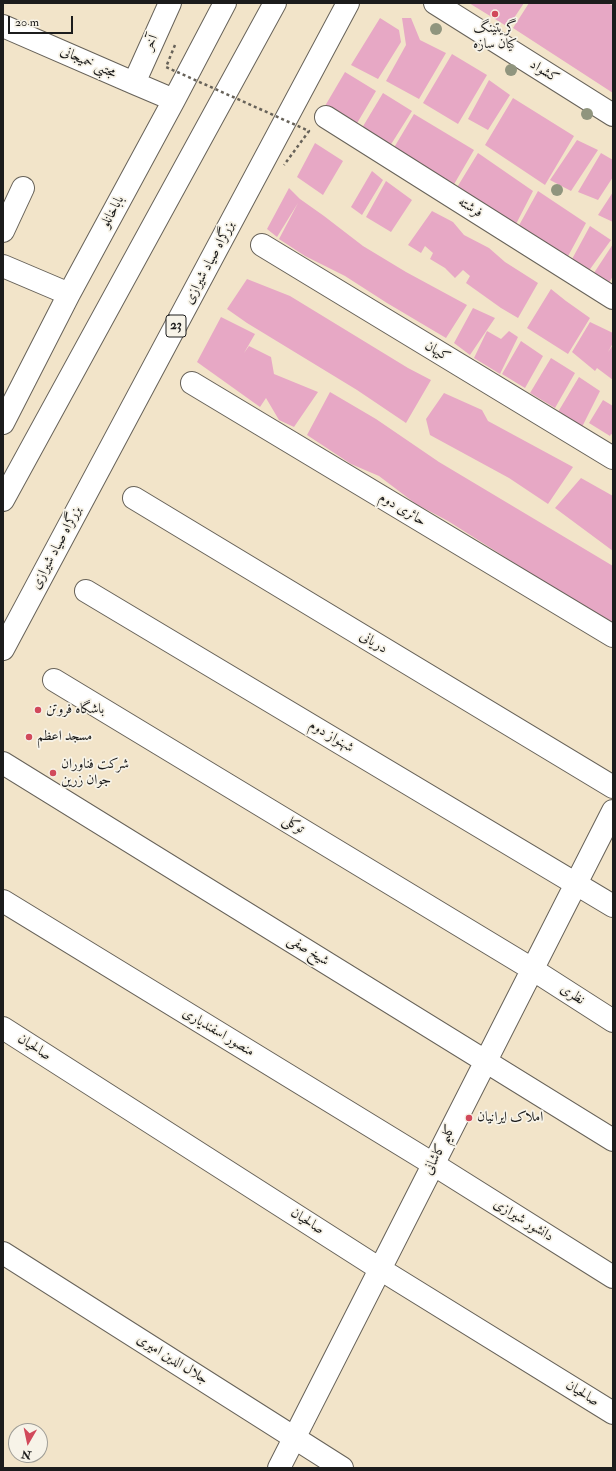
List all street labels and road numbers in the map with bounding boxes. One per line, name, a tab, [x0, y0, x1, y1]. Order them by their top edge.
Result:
street label: آخر	[141, 33, 163, 53]
street label: مجتبی خمیجانی	[57, 43, 119, 83]
street label: کشواد	[526, 57, 562, 87]
street label: باباخانلو	[98, 193, 128, 231]
street label: فرشته	[455, 194, 485, 222]
street label: بزرگراه صیاد شیرازی	[181, 219, 239, 307]
road number: 23	[166, 315, 186, 337]
street label: کیهان	[421, 338, 453, 366]
street label: حائری دوم	[375, 489, 429, 531]
street label: بزرگراه صیاد شیرازی	[28, 504, 86, 592]
street label: دریانی	[356, 628, 390, 658]
street label: شهنواز دوم	[306, 717, 356, 757]
street label: توکلی	[279, 812, 307, 838]
street label: شیخ صفی	[284, 932, 332, 970]
street label: نظری	[557, 981, 587, 1009]
street label: منصور اسفندیاری	[179, 1005, 257, 1061]
street label: صالحیان	[14, 1031, 54, 1065]
street label: کلیم کاشانی	[420, 1122, 460, 1178]
street label: دانشور شیرازی	[490, 1196, 556, 1246]
street label: صالحیان	[287, 1205, 327, 1239]
street label: جلال الدین امیری	[133, 1331, 211, 1389]
street label: صالحیان	[562, 1377, 602, 1411]

